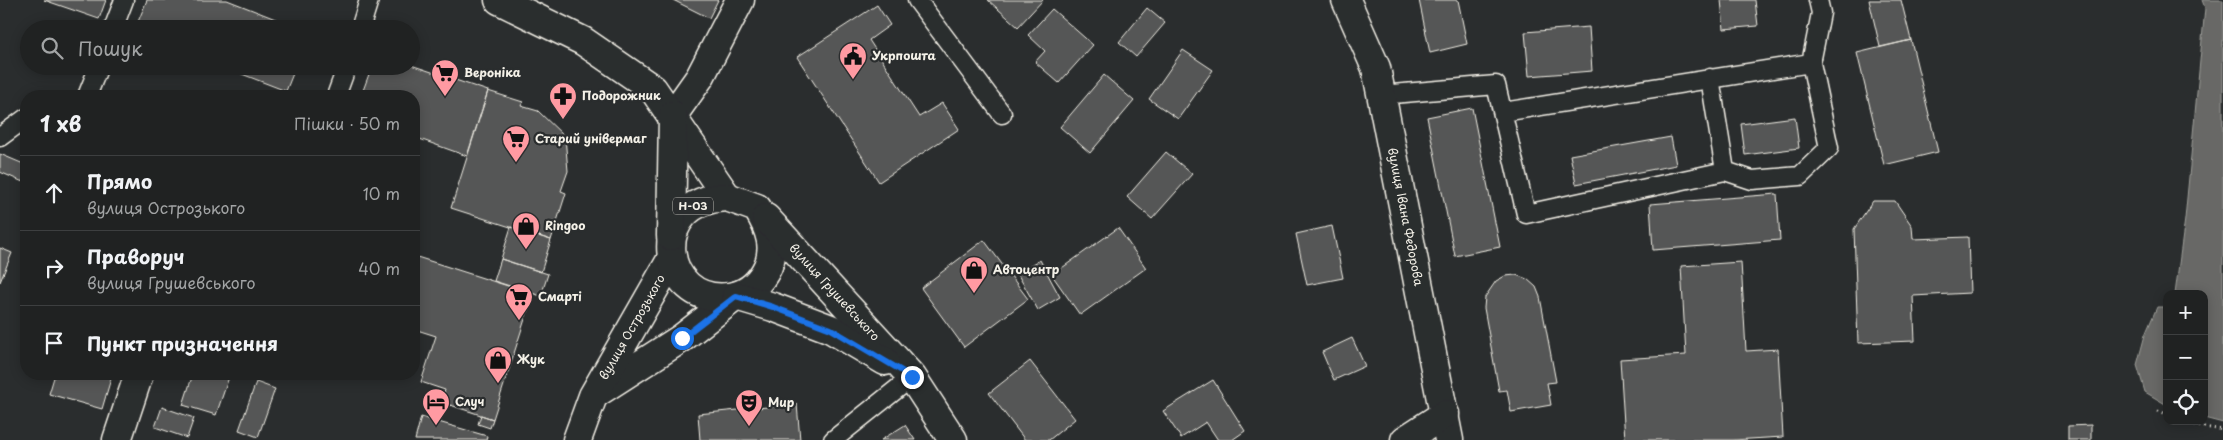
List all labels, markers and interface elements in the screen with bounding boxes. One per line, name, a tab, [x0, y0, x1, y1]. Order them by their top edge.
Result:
search box	[20, 20, 420, 75]
icon: search	[38, 34, 66, 62]
text: Пошук	[78, 34, 143, 62]
public building icon: Укрпошта	[838, 41, 868, 80]
place label: Укрпошта	[871, 46, 937, 64]
supermarket icon: Вероніка	[430, 58, 460, 97]
place label: Вероніка	[464, 63, 521, 81]
pharmacy icon: Подорожник	[548, 81, 578, 120]
place label: Подорожник	[582, 86, 661, 104]
text: 1 хв	[40, 107, 81, 139]
text: Пішки · 50 m	[294, 111, 400, 135]
supermarket icon: Старий універмаг	[501, 124, 531, 163]
place label: Старий універмаг	[535, 129, 647, 147]
street label: вулиця Івана Федорова	[1384, 146, 1429, 288]
text: Прямо	[87, 167, 152, 195]
icon: ahead	[40, 179, 68, 207]
text: 10 m	[363, 181, 400, 205]
text: вулиця Острозького	[87, 195, 245, 219]
road number: Н-03	[673, 198, 713, 215]
shop icon: Ringoo	[511, 211, 541, 250]
place label: Ringoo	[545, 216, 585, 234]
street label: вулиця Грушевського	[786, 239, 885, 345]
text: Праворуч	[87, 242, 184, 270]
icon: right	[40, 254, 68, 282]
shop icon: Автоцентр	[959, 255, 989, 294]
text: 40 m	[358, 256, 400, 280]
place label: Автоцентр	[993, 260, 1060, 278]
text: вулиця Грушевського	[87, 270, 256, 294]
street label: вулиця Острозького	[594, 271, 669, 383]
supermarket icon: Смарті	[504, 282, 534, 321]
place label: Смарті	[538, 287, 582, 305]
map controls	[2163, 290, 2208, 425]
button: +	[2163, 290, 2208, 335]
route start	[671, 327, 694, 350]
icon: arrive	[40, 329, 68, 357]
text: Пункт призначення	[87, 329, 278, 357]
button: −	[2163, 335, 2208, 380]
shop icon: Жук	[483, 345, 513, 384]
place label: Жук	[516, 350, 545, 368]
route end	[901, 366, 924, 389]
button: locate	[2163, 380, 2208, 425]
hotel icon: Случ	[421, 387, 451, 426]
theatre icon: Мир	[734, 388, 764, 427]
place label: Случ	[455, 392, 485, 410]
place label: Мир	[768, 393, 795, 411]

